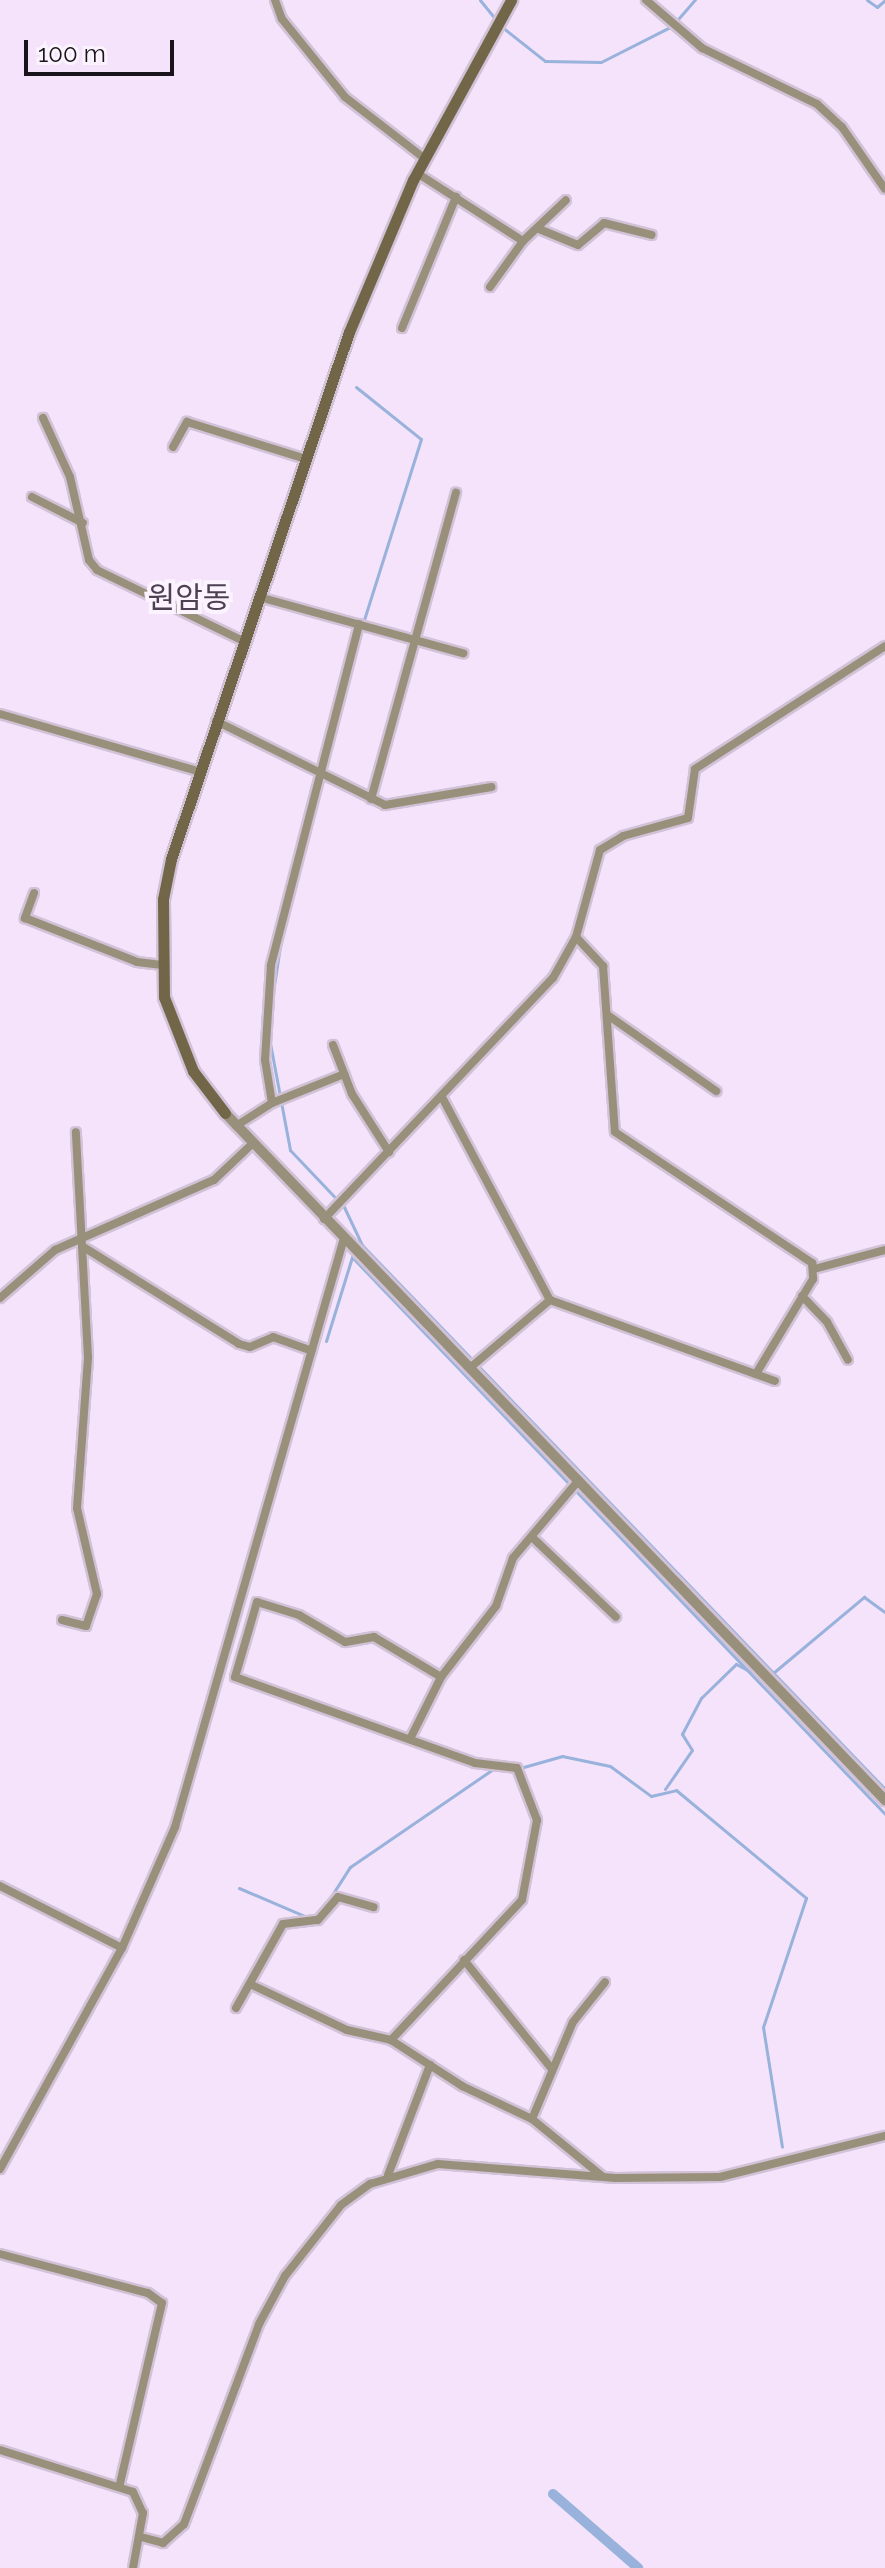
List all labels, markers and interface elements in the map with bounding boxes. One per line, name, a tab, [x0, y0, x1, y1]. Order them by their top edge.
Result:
scale bar	[28, 24, 178, 74]
text: 100 m	[38, 39, 106, 68]
district label: 원암동	[148, 580, 230, 616]

